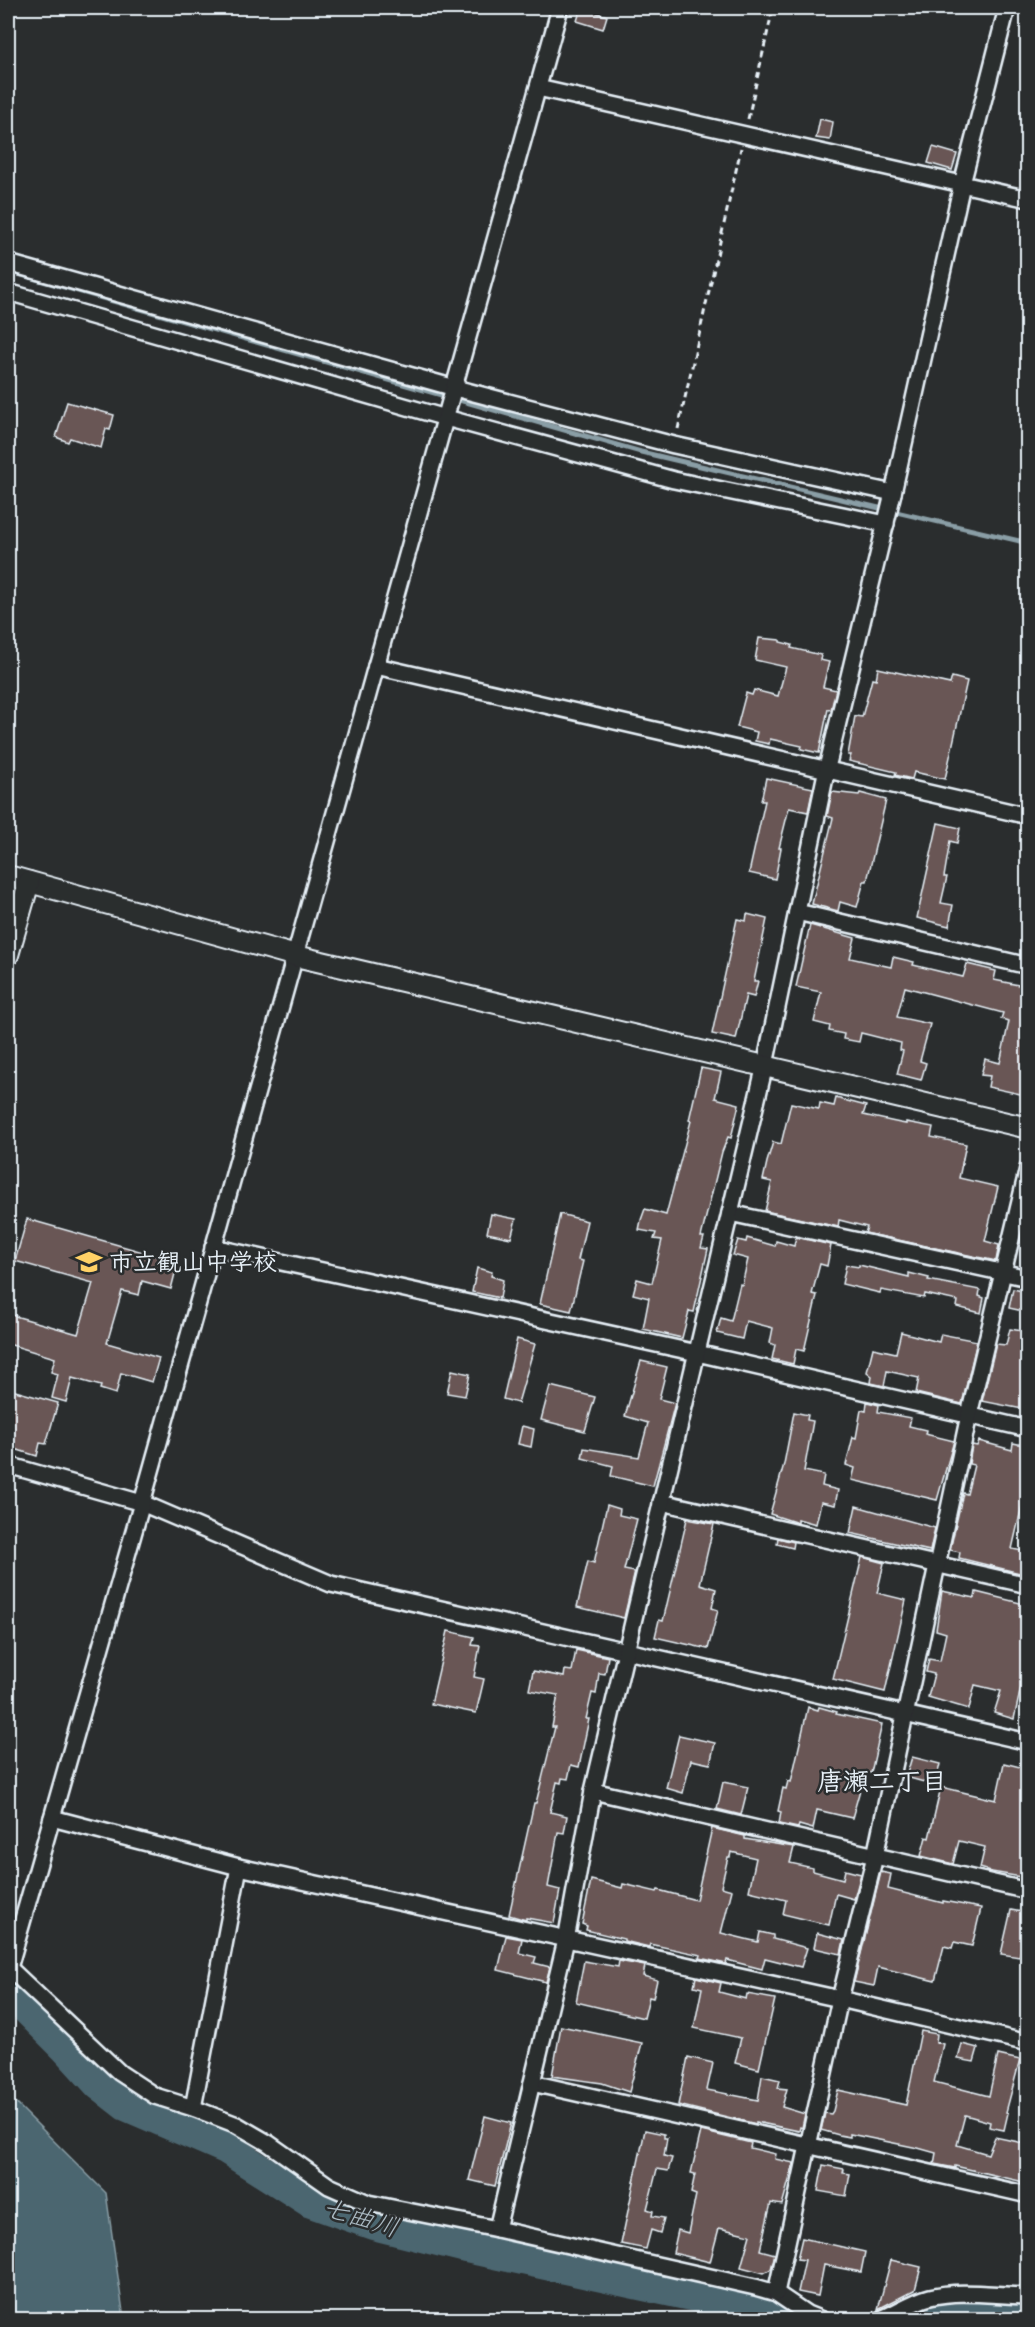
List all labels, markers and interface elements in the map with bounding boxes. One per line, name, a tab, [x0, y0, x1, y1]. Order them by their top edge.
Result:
school or university icon: 市立観山中学校	[74, 1247, 104, 1277]
place label: 市立観山中学校	[109, 1247, 277, 1282]
district label: 唐瀬二丁目	[817, 1765, 947, 1803]
water label: 七曲川	[317, 2190, 403, 2249]

